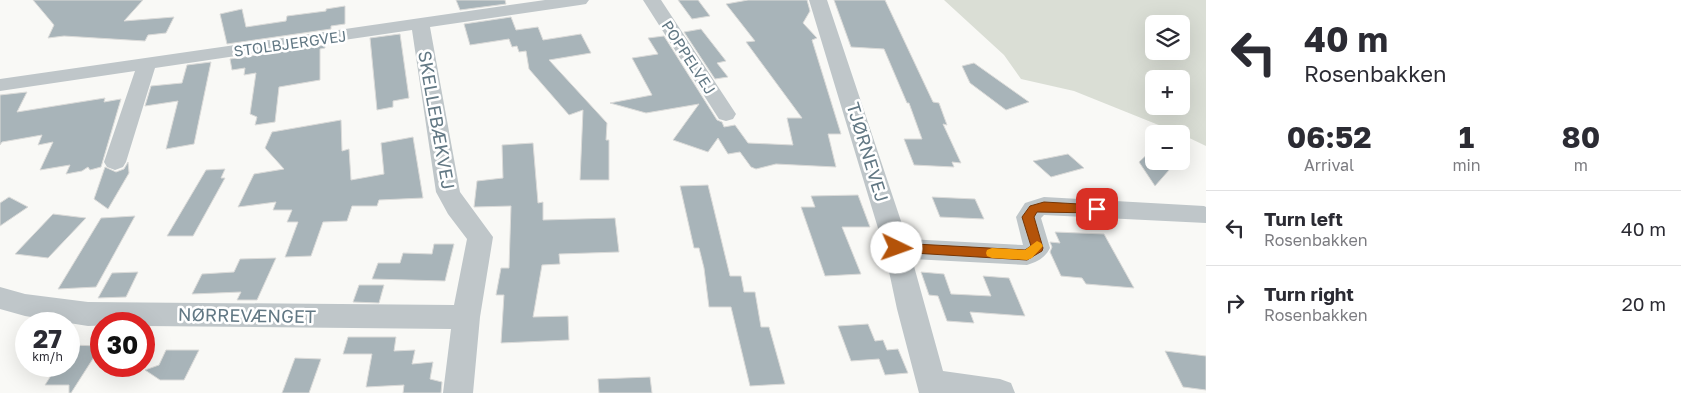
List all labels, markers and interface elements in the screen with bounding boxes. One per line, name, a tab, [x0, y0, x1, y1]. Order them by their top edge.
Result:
map controls	[1145, 15, 1190, 170]
button: layers	[1145, 15, 1190, 60]
street label: POPPELVEJ	[658, 17, 720, 97]
text: 40 m	[1304, 18, 1388, 60]
icon: left	[1221, 20, 1286, 85]
street label: STOLBJERGVEJ	[232, 26, 348, 60]
street label: SKELLEBÆKVEJ	[414, 49, 460, 191]
text: Rosenbakken	[1304, 60, 1447, 87]
button: +	[1145, 70, 1190, 115]
street label: TJØRNEVEJ	[842, 99, 894, 205]
text: 06:52	[1287, 119, 1372, 155]
text: 1	[1459, 119, 1474, 155]
text: 80	[1561, 119, 1600, 155]
button: −	[1145, 125, 1190, 170]
text: Arrival	[1304, 155, 1354, 175]
text: min	[1452, 155, 1481, 175]
text: m	[1574, 155, 1588, 175]
pin	[1076, 188, 1118, 230]
icon: arrive	[1083, 195, 1111, 223]
text: Turn left	[1264, 207, 1343, 230]
icon: left	[1221, 214, 1249, 242]
text: 40 m	[1621, 217, 1666, 240]
position arrow	[870, 221, 922, 273]
text: Rosenbakken	[1264, 230, 1368, 250]
text: Turn right	[1264, 282, 1354, 305]
icon: right	[1221, 289, 1249, 317]
text: 20 m	[1622, 292, 1666, 315]
street label: NØRREVÆNGET	[178, 303, 316, 327]
text: Rosenbakken	[1264, 305, 1368, 325]
speed limit sign: 30	[90, 312, 155, 377]
text: 27	[33, 323, 62, 354]
text: km/h	[32, 349, 63, 364]

